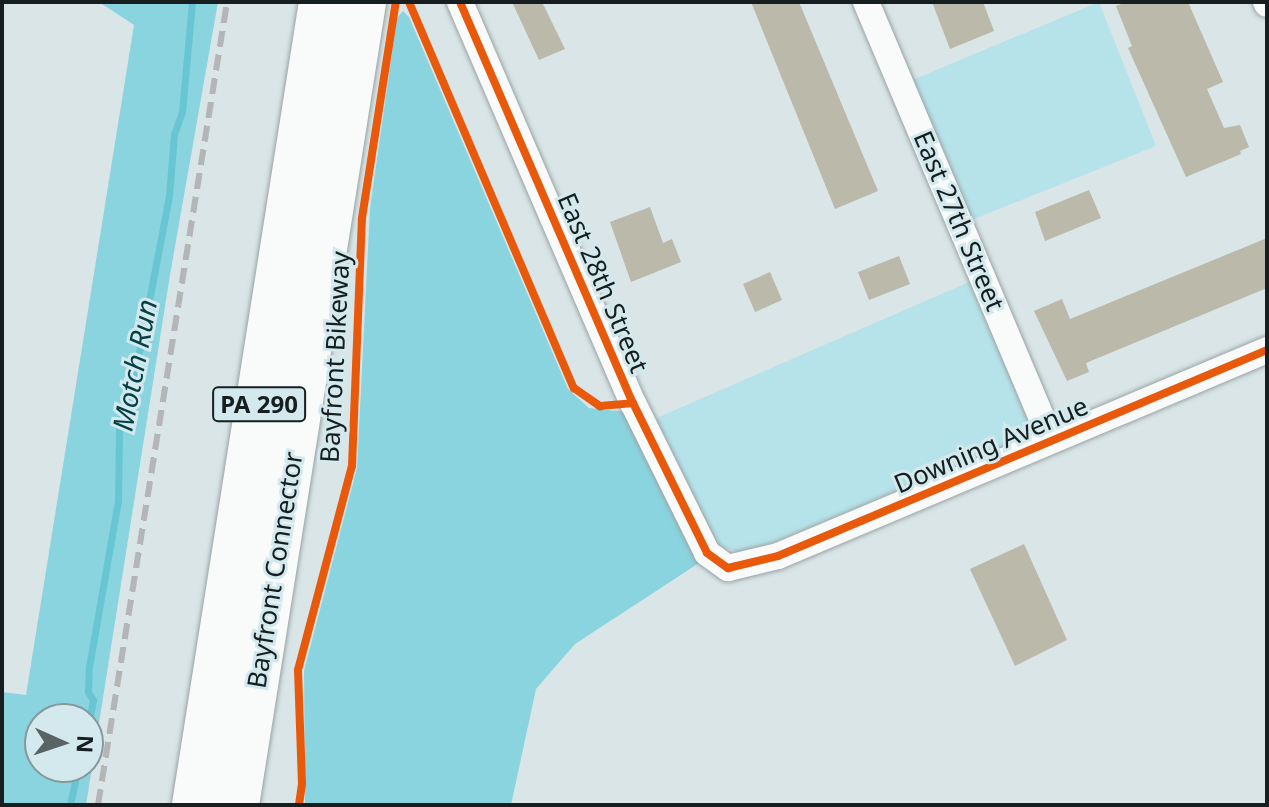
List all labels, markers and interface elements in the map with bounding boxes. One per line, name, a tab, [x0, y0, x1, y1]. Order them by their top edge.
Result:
street label: East 27th Street	[907, 126, 1011, 316]
street label: East 28th Street	[551, 188, 655, 378]
street label: Bayfront Bikeway	[314, 250, 356, 464]
water label: Motch Run	[105, 296, 163, 434]
road number: PA 290	[211, 384, 307, 424]
street label: Downing Avenue	[889, 390, 1093, 500]
street label: Bayfront Connector	[241, 449, 309, 691]
north arrow	[24, 703, 104, 783]
text: N	[71, 734, 101, 754]

